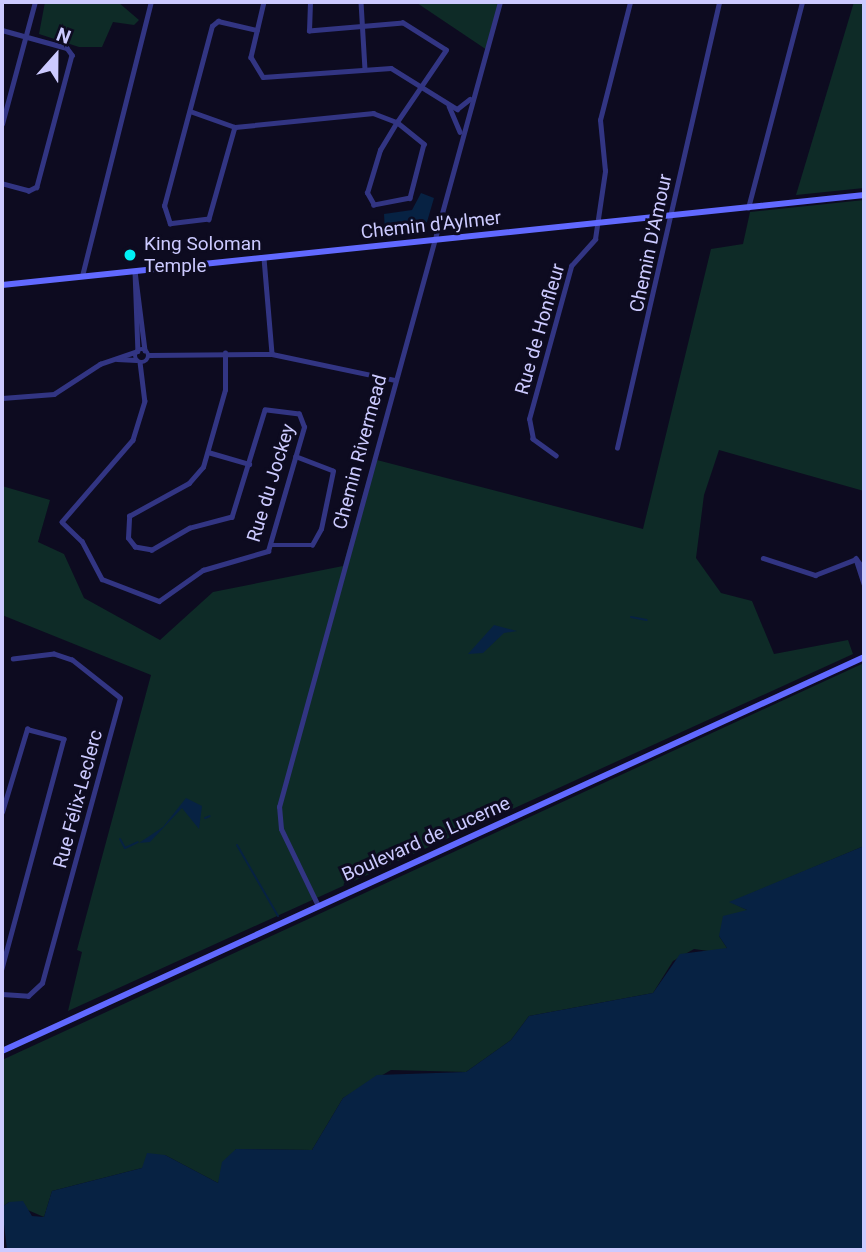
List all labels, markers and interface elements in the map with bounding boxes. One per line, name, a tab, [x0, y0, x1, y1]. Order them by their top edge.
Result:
north arrow	[21, 21, 91, 91]
text: N	[53, 23, 74, 49]
street label: Chemin D'Amour	[625, 172, 677, 314]
street label: Chemin d'Aylmer	[360, 206, 502, 244]
place label: King Soloman Temple	[144, 233, 261, 277]
marker: King Soloman Temple	[122, 247, 138, 263]
street label: Rue de Honfleur	[510, 261, 570, 397]
street label: Chemin Rivermead	[328, 372, 392, 532]
street label: Rue du Jockey	[242, 421, 300, 545]
street label: Rue Félix-Leclerc	[49, 727, 107, 871]
street label: Boulevard de Lucerne	[338, 792, 514, 886]

